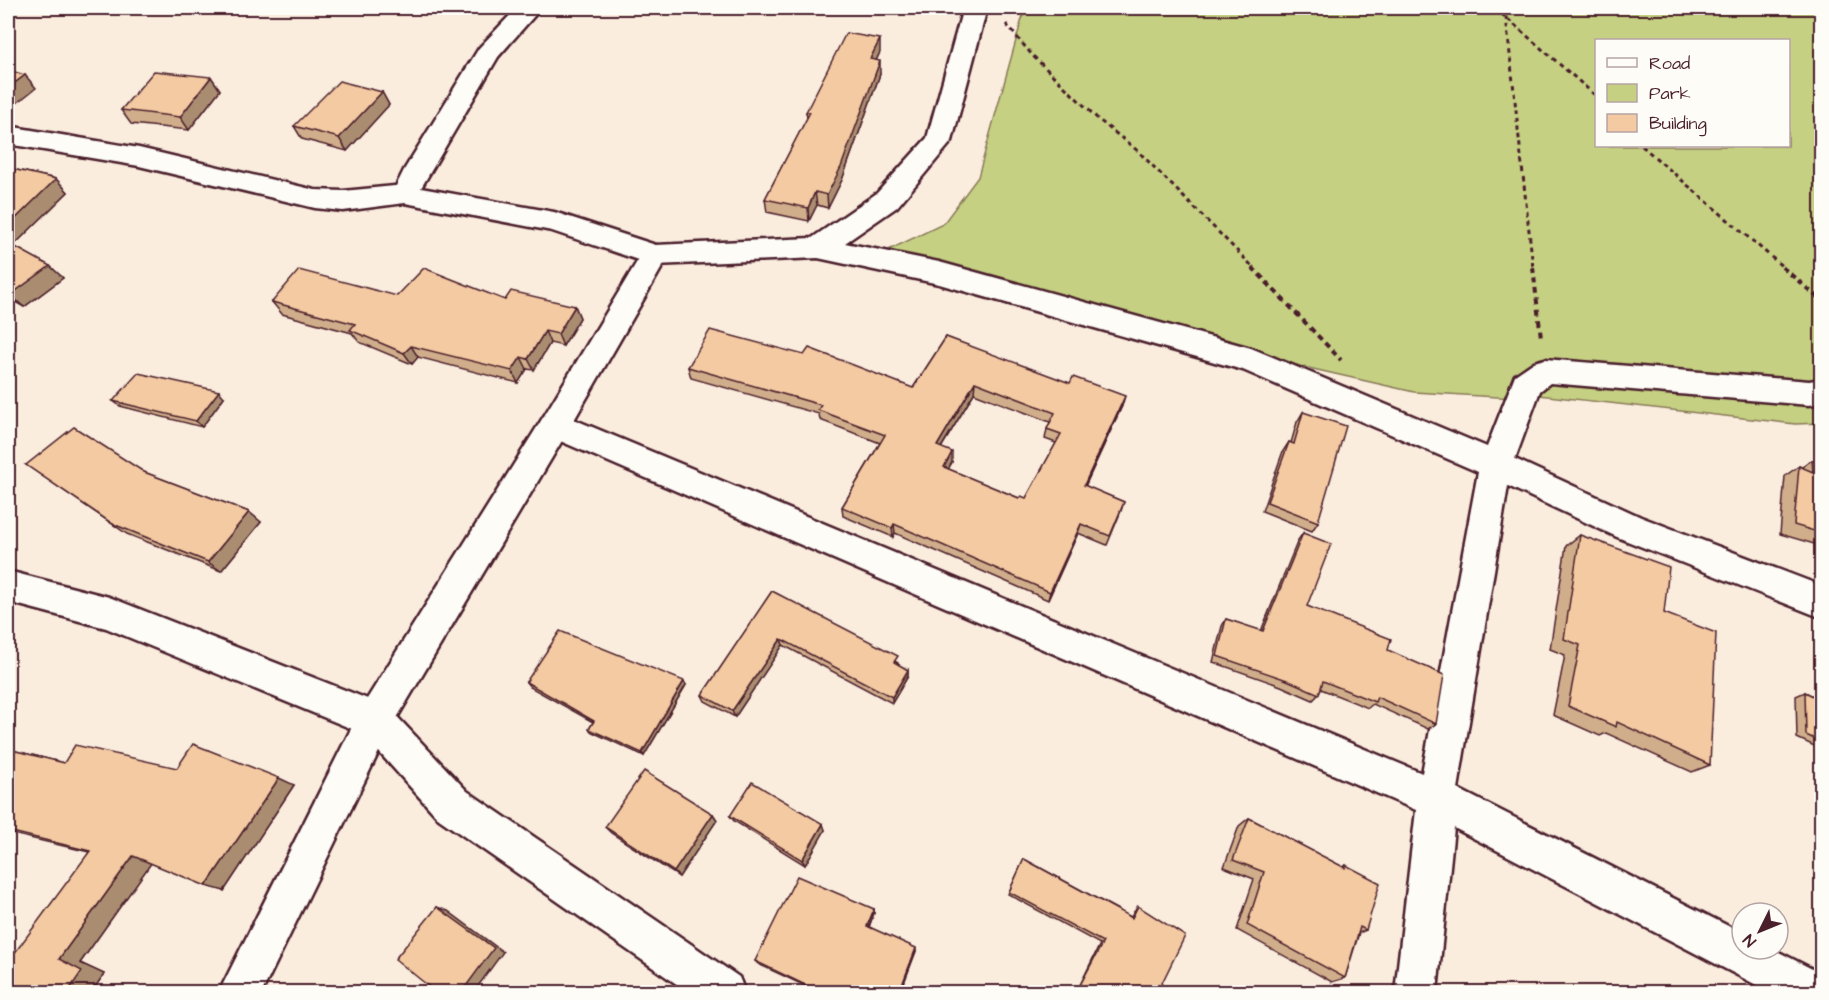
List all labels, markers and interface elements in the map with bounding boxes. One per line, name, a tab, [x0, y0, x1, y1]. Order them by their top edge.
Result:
legend	[1595, 39, 1790, 147]
text: Road	[1649, 51, 1690, 76]
text: Park	[1649, 81, 1691, 106]
text: Building	[1649, 111, 1707, 137]
north arrow	[1730, 901, 1790, 961]
text: N	[1738, 929, 1761, 952]

